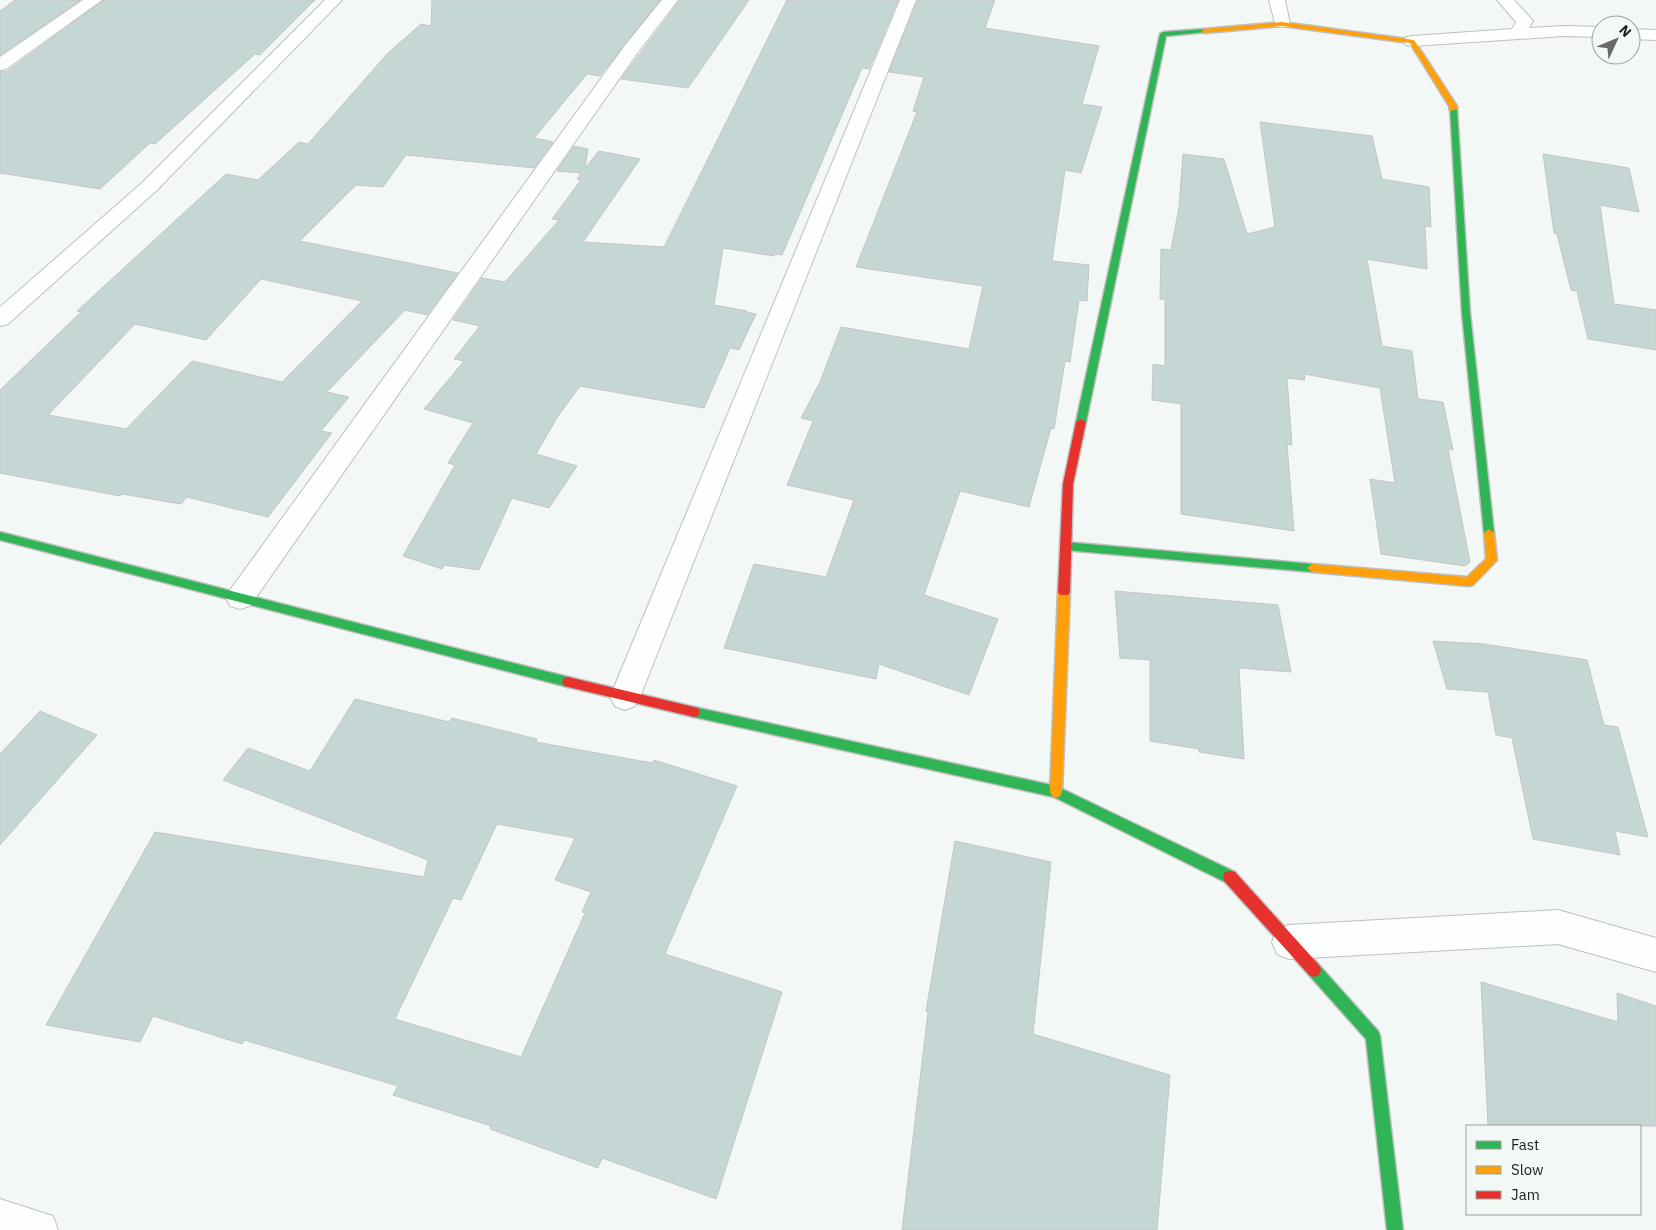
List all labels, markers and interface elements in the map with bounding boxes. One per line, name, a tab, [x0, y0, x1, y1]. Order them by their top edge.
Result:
north arrow	[1591, 15, 1641, 65]
text: N	[1615, 21, 1635, 41]
legend	[1466, 1125, 1641, 1215]
text: Fast	[1511, 1135, 1539, 1154]
text: Slow	[1511, 1160, 1544, 1179]
text: Jam	[1511, 1185, 1540, 1204]

